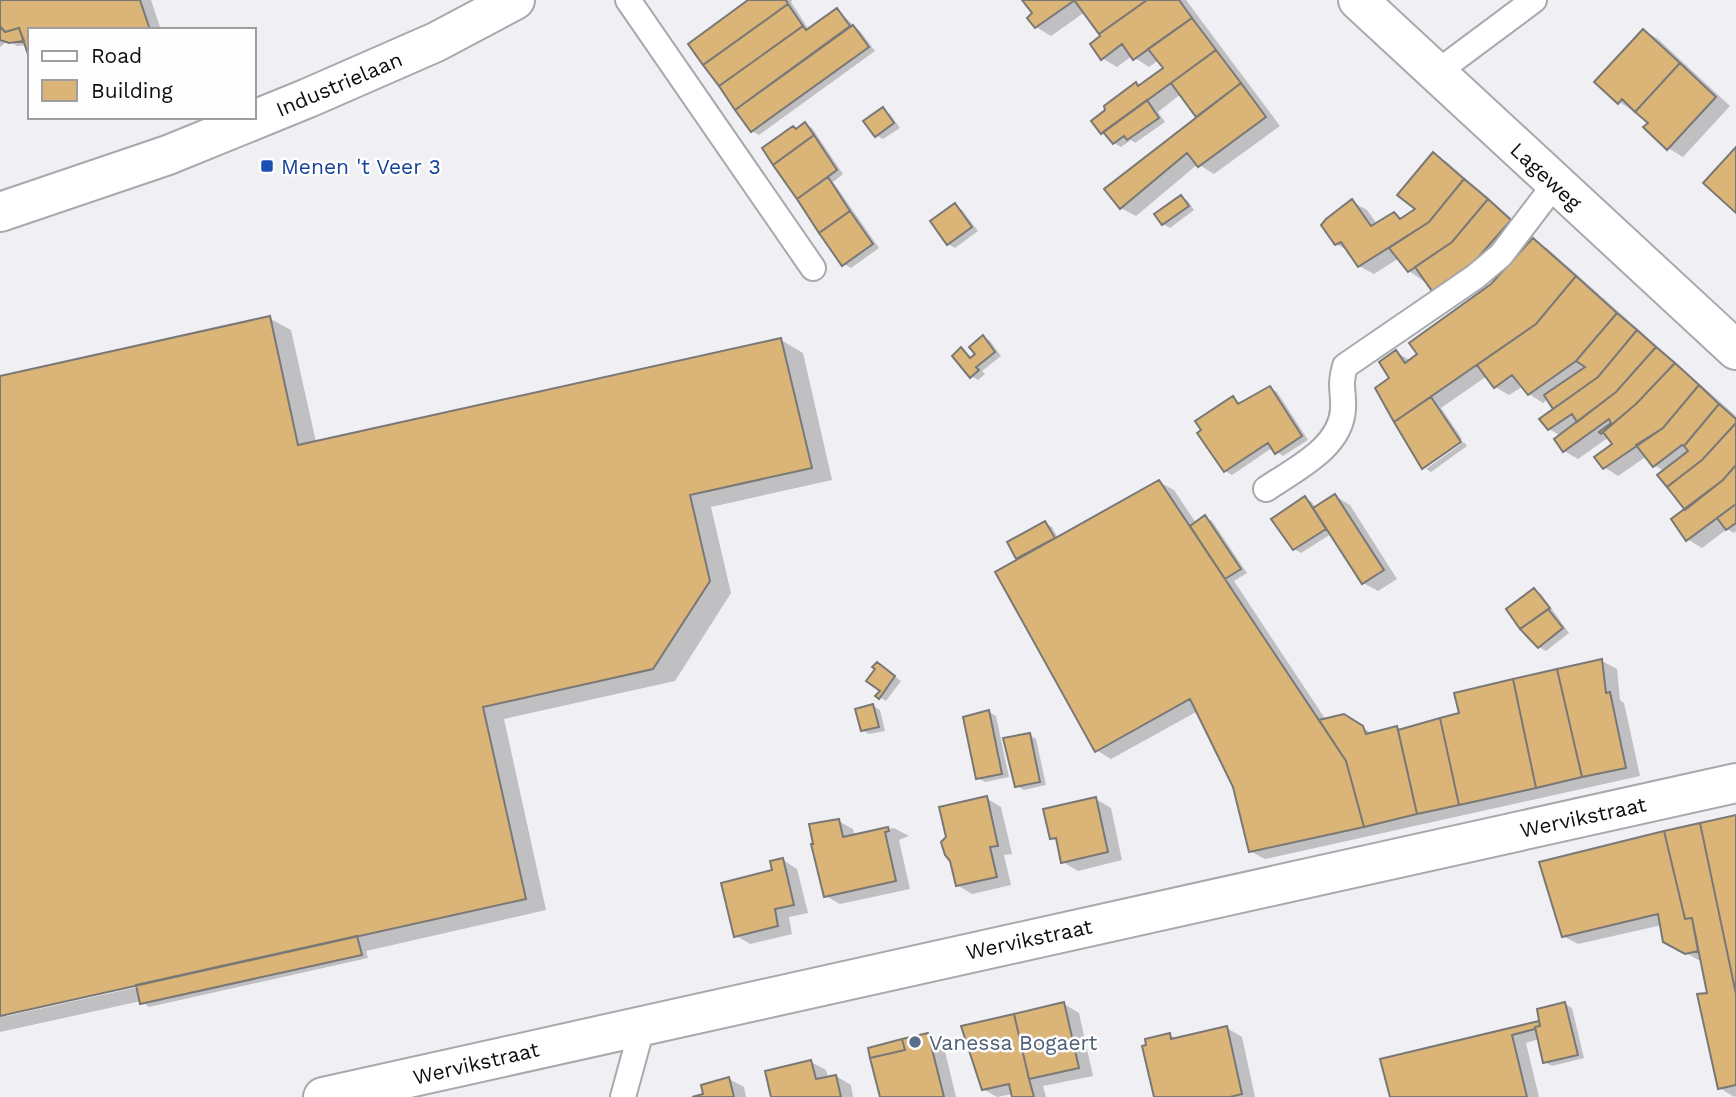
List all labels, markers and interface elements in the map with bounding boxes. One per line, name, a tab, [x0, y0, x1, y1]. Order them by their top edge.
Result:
legend	[28, 28, 256, 119]
text: Road	[91, 43, 142, 68]
street label: Industrielaan	[272, 46, 406, 122]
text: Building	[91, 78, 173, 103]
street label: Lageweg	[1505, 137, 1587, 216]
place label: Menen 't Veer 3	[281, 154, 441, 179]
marker: Menen 't Veer 3	[259, 158, 275, 174]
street label: Wervikstraat	[1517, 791, 1649, 843]
street label: Wervikstraat	[963, 913, 1095, 965]
place label: Vanessa Bogaert	[929, 1030, 1097, 1055]
marker: Vanessa Bogaert	[907, 1034, 923, 1050]
street label: Wervikstraat	[411, 1036, 542, 1090]

